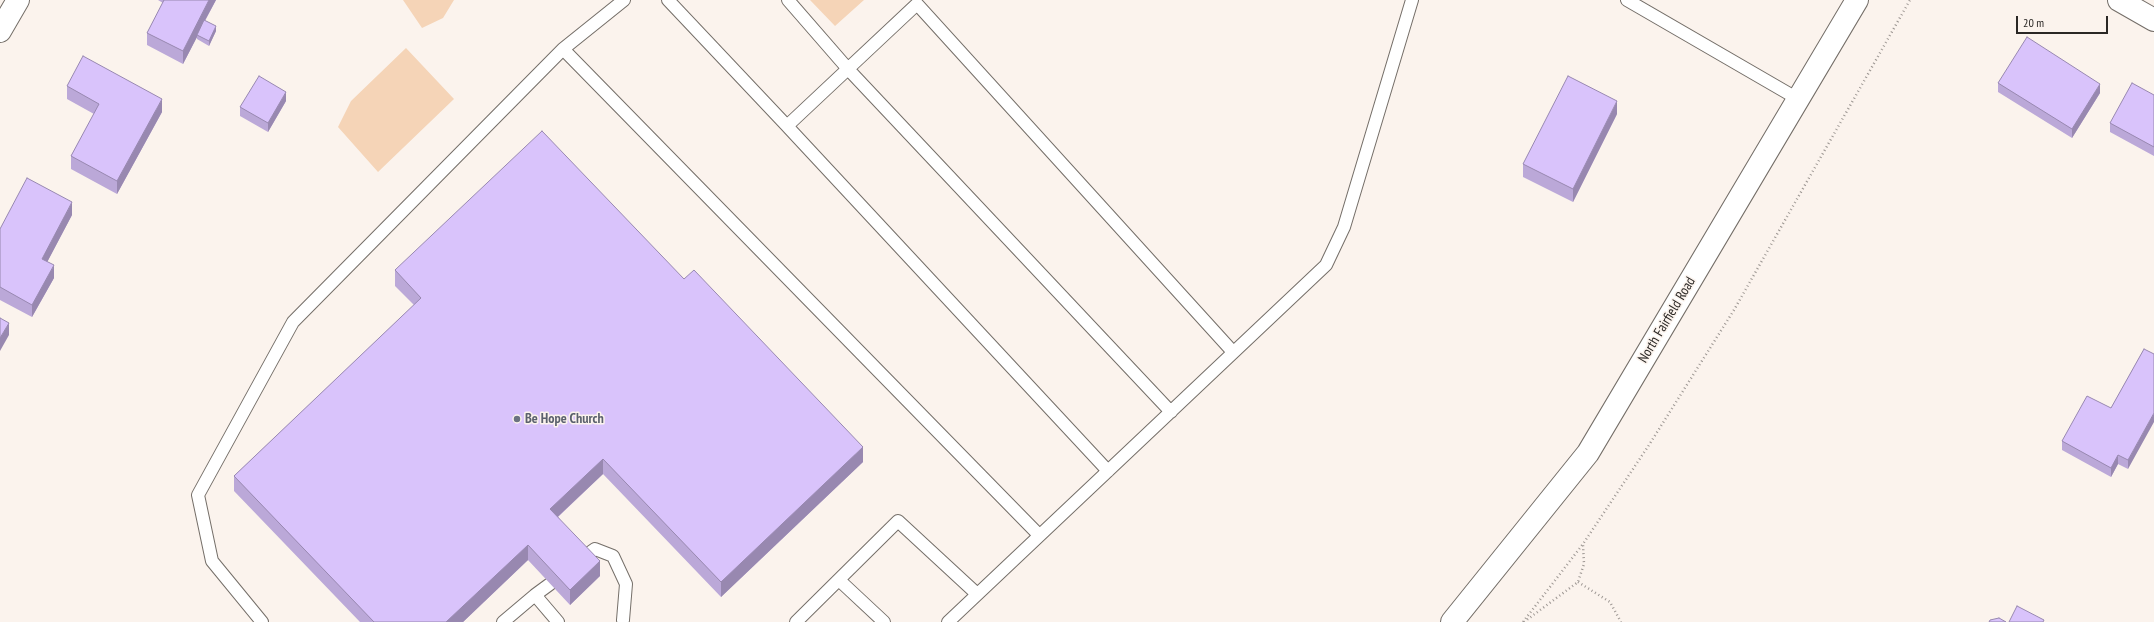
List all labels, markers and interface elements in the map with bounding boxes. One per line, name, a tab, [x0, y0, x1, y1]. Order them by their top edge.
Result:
scale bar	[2018, 8, 2110, 34]
text: 20 m	[2023, 15, 2044, 30]
street label: North Fairfield Road	[1635, 274, 1699, 366]
place label: Be Hope Church	[525, 411, 604, 427]
marker: Be Hope Church	[512, 414, 522, 424]

